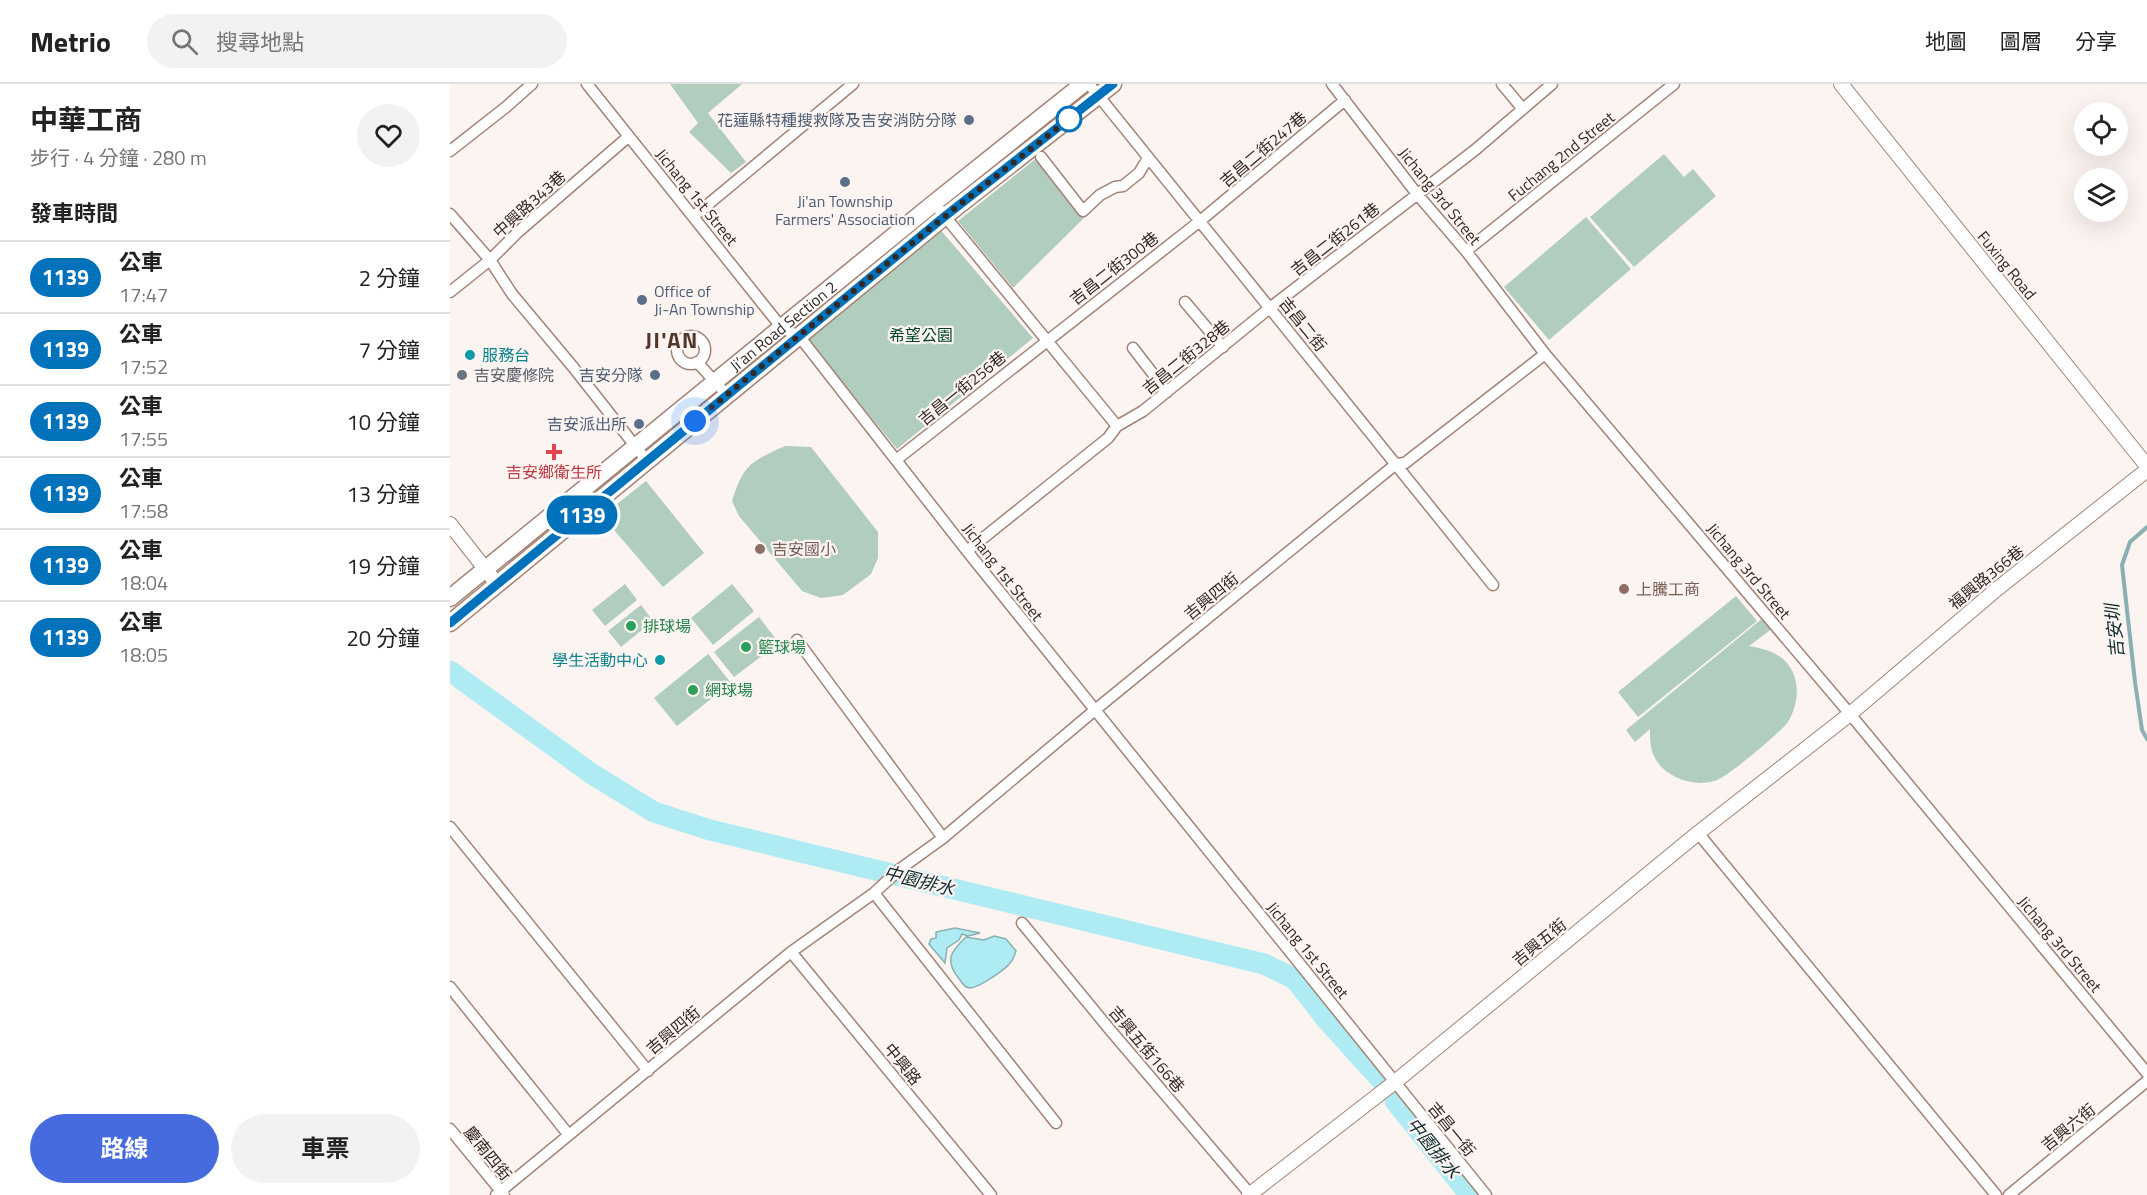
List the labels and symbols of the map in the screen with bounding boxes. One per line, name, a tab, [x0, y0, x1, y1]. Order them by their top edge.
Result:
street label: 吉昌二街247巷	[1214, 105, 1312, 193]
street label: Fuchang 2nd Street	[1502, 105, 1620, 207]
unlabelled marker	[1056, 106, 1082, 132]
place label: 花蓮縣特種搜救隊及吉安消防分隊	[717, 108, 957, 132]
marker: 花蓮縣特種搜救隊及吉安消防分隊	[962, 113, 976, 127]
street label: Jichang 3rd Street	[1393, 142, 1487, 250]
street label: Jichang 1st Street	[650, 143, 744, 251]
street label: 中興路343巷	[487, 165, 571, 243]
marker: Ji'an Township Farmers' Association	[838, 175, 852, 189]
place label: Ji'an Township Farmers' Association	[775, 189, 915, 231]
street label: 吉昌二街261巷	[1285, 197, 1385, 281]
street label: Fuxing Road	[1972, 225, 2042, 305]
street label: 吉昌二街300巷	[1064, 226, 1164, 310]
street label: Ji’an Road Section 2	[724, 275, 842, 377]
place label: Office of Ji-An Township	[654, 279, 755, 321]
street label: 吉昌二街	[1274, 292, 1332, 356]
marker: Office of Ji-An Township	[635, 293, 649, 307]
street label: 吉昌二街328巷	[1137, 314, 1235, 400]
district label: JI'AN	[645, 323, 699, 357]
park label: 希望公園	[889, 323, 953, 347]
place label: 服務台	[482, 343, 530, 367]
street label: 吉昌一街256巷	[913, 345, 1011, 431]
marker: 服務台	[463, 348, 477, 362]
place label: 吉安慶修院	[474, 363, 554, 387]
place label: 吉安分隊	[579, 363, 643, 387]
marker: 吉安慶修院	[455, 368, 469, 382]
marker: 吉安分隊	[648, 368, 662, 382]
your location	[680, 406, 710, 436]
place label: 吉安派出所	[547, 412, 627, 436]
marker: 吉安派出所	[632, 417, 646, 431]
marker: 吉安鄉衛生所	[545, 443, 563, 461]
place label: 吉安鄉衛生所	[506, 460, 602, 484]
line badge: 1139	[540, 496, 624, 534]
street label: Jichang 3rd Street	[1701, 517, 1797, 625]
street label: Jichang 1st Street	[957, 518, 1049, 627]
place label: 吉安國小	[772, 537, 836, 561]
street label: 福興路366巷	[1943, 539, 2029, 615]
marker: 吉安國小	[753, 542, 767, 556]
street label: 吉興四街	[1179, 567, 1243, 625]
place label: 上騰工商	[1636, 577, 1700, 601]
marker: 上騰工商	[1617, 582, 1631, 596]
water label: 吉安圳	[2098, 600, 2131, 659]
place label: 排球場	[643, 614, 691, 638]
marker: 排球場	[624, 619, 638, 633]
place label: 籃球場	[758, 635, 806, 659]
marker: 籃球場	[739, 640, 753, 654]
place label: 學生活動中心	[552, 648, 648, 672]
marker: 學生活動中心	[653, 653, 667, 667]
place label: 網球場	[705, 678, 753, 702]
marker: 網球場	[686, 683, 700, 697]
water label: 中園排水	[881, 859, 958, 903]
street label: Jichang 3rd Street	[2012, 890, 2108, 998]
street label: Jichang 1st Street	[1261, 896, 1355, 1004]
street label: 吉興五街	[1507, 913, 1571, 971]
street label: 吉興四街	[641, 1000, 705, 1060]
street label: 吉興五街166巷	[1103, 1000, 1191, 1098]
street label: 中興路	[879, 1038, 927, 1090]
street label: 吉昌一街	[1423, 1097, 1481, 1161]
street label: 吉興六街	[2036, 1098, 2100, 1156]
water label: 中園排水	[1400, 1111, 1467, 1185]
street label: 慶南四街	[459, 1121, 517, 1185]

